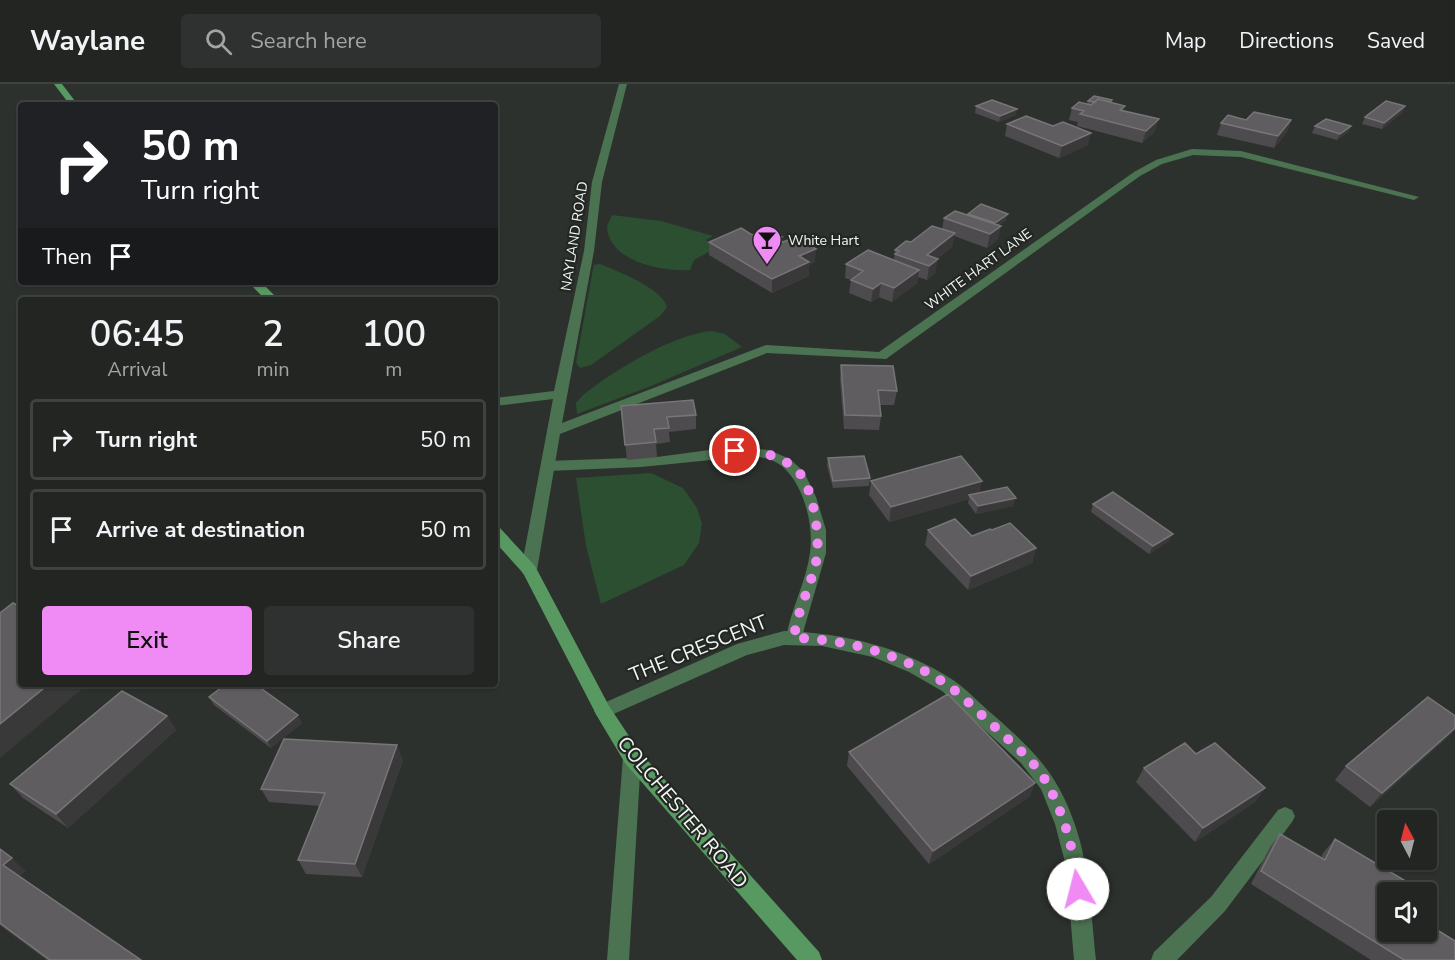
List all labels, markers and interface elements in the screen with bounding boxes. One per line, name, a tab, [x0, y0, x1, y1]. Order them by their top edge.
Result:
search box	[181, 14, 601, 68]
text: Waylane	[30, 22, 145, 60]
icon: search	[202, 25, 235, 58]
text: Search here	[250, 26, 367, 56]
text: Map	[1165, 27, 1206, 55]
text: Directions	[1239, 27, 1334, 55]
text: Saved	[1367, 27, 1425, 55]
text: 50 m	[141, 118, 240, 175]
icon: right	[42, 126, 120, 204]
text: Turn right	[141, 172, 259, 209]
street label: NAYLAND ROAD	[556, 180, 593, 292]
bar icon: White Hart	[751, 224, 783, 266]
street label: WHITE HART LANE	[921, 224, 1036, 315]
place label: White Hart	[788, 231, 859, 250]
icon: arrive	[104, 240, 137, 273]
text: Then	[42, 242, 92, 272]
text: 06:45	[90, 310, 185, 359]
text: 2	[262, 310, 284, 359]
text: 100	[361, 310, 426, 359]
text: Arrival	[107, 356, 167, 383]
text: min	[257, 356, 290, 383]
text: m	[385, 356, 402, 383]
icon: right	[45, 423, 78, 456]
text: Turn right	[96, 425, 197, 455]
text: 50 m	[420, 425, 471, 455]
pin	[709, 425, 760, 476]
icon: arrive	[718, 434, 751, 467]
icon: arrive	[45, 513, 78, 546]
text: Arrive at destination	[96, 515, 305, 545]
text: 50 m	[420, 515, 471, 545]
button: Exit	[42, 606, 252, 675]
button: Share	[264, 606, 474, 675]
street label: THE CRESCENT	[625, 608, 771, 688]
street label: COLCHESTER ROAD	[611, 731, 754, 894]
north arrow	[1377, 810, 1437, 870]
map controls	[1377, 810, 1437, 942]
position arrow	[1046, 857, 1110, 921]
button: sound	[1377, 882, 1437, 942]

